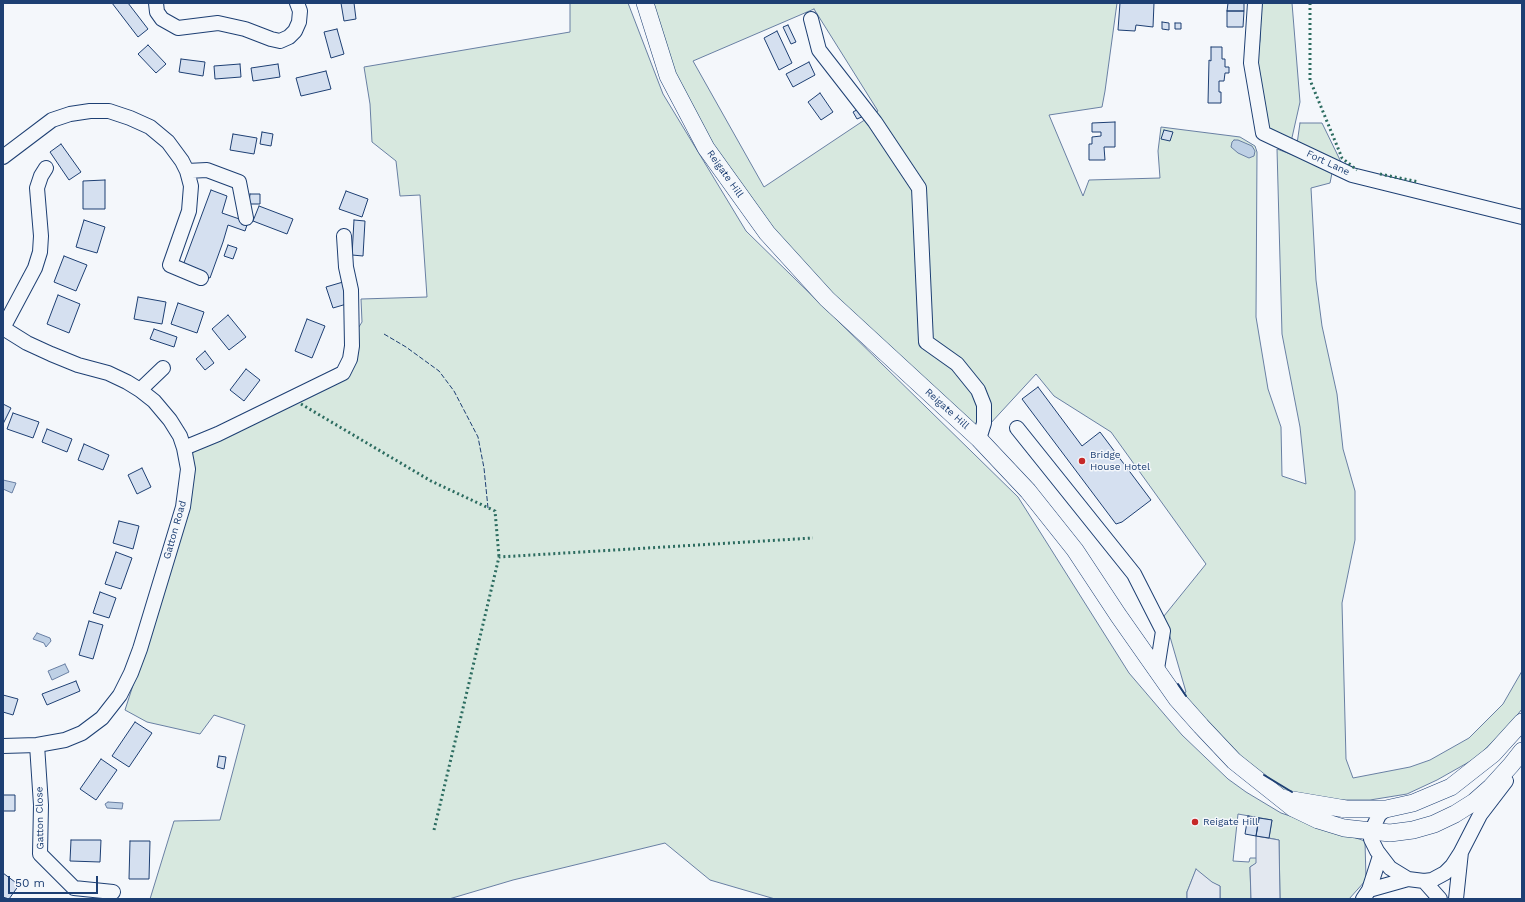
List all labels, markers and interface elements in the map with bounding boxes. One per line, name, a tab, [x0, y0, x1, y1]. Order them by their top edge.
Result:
street label: Reigate Hill	[704, 148, 746, 200]
street label: Fort Lane	[1304, 148, 1352, 178]
street label: Reigate Hill	[922, 386, 972, 432]
place label: Bridge House Hotel	[1090, 449, 1150, 472]
marker: Bridge House Hotel	[1077, 456, 1087, 466]
street label: Gatton Road	[161, 499, 189, 561]
street label: Gatton Close	[33, 786, 47, 850]
place label: Reigate Hill	[1203, 816, 1258, 828]
marker: Reigate Hill	[1190, 817, 1200, 827]
scale bar	[10, 868, 100, 894]
text: 50 m	[15, 876, 45, 890]

